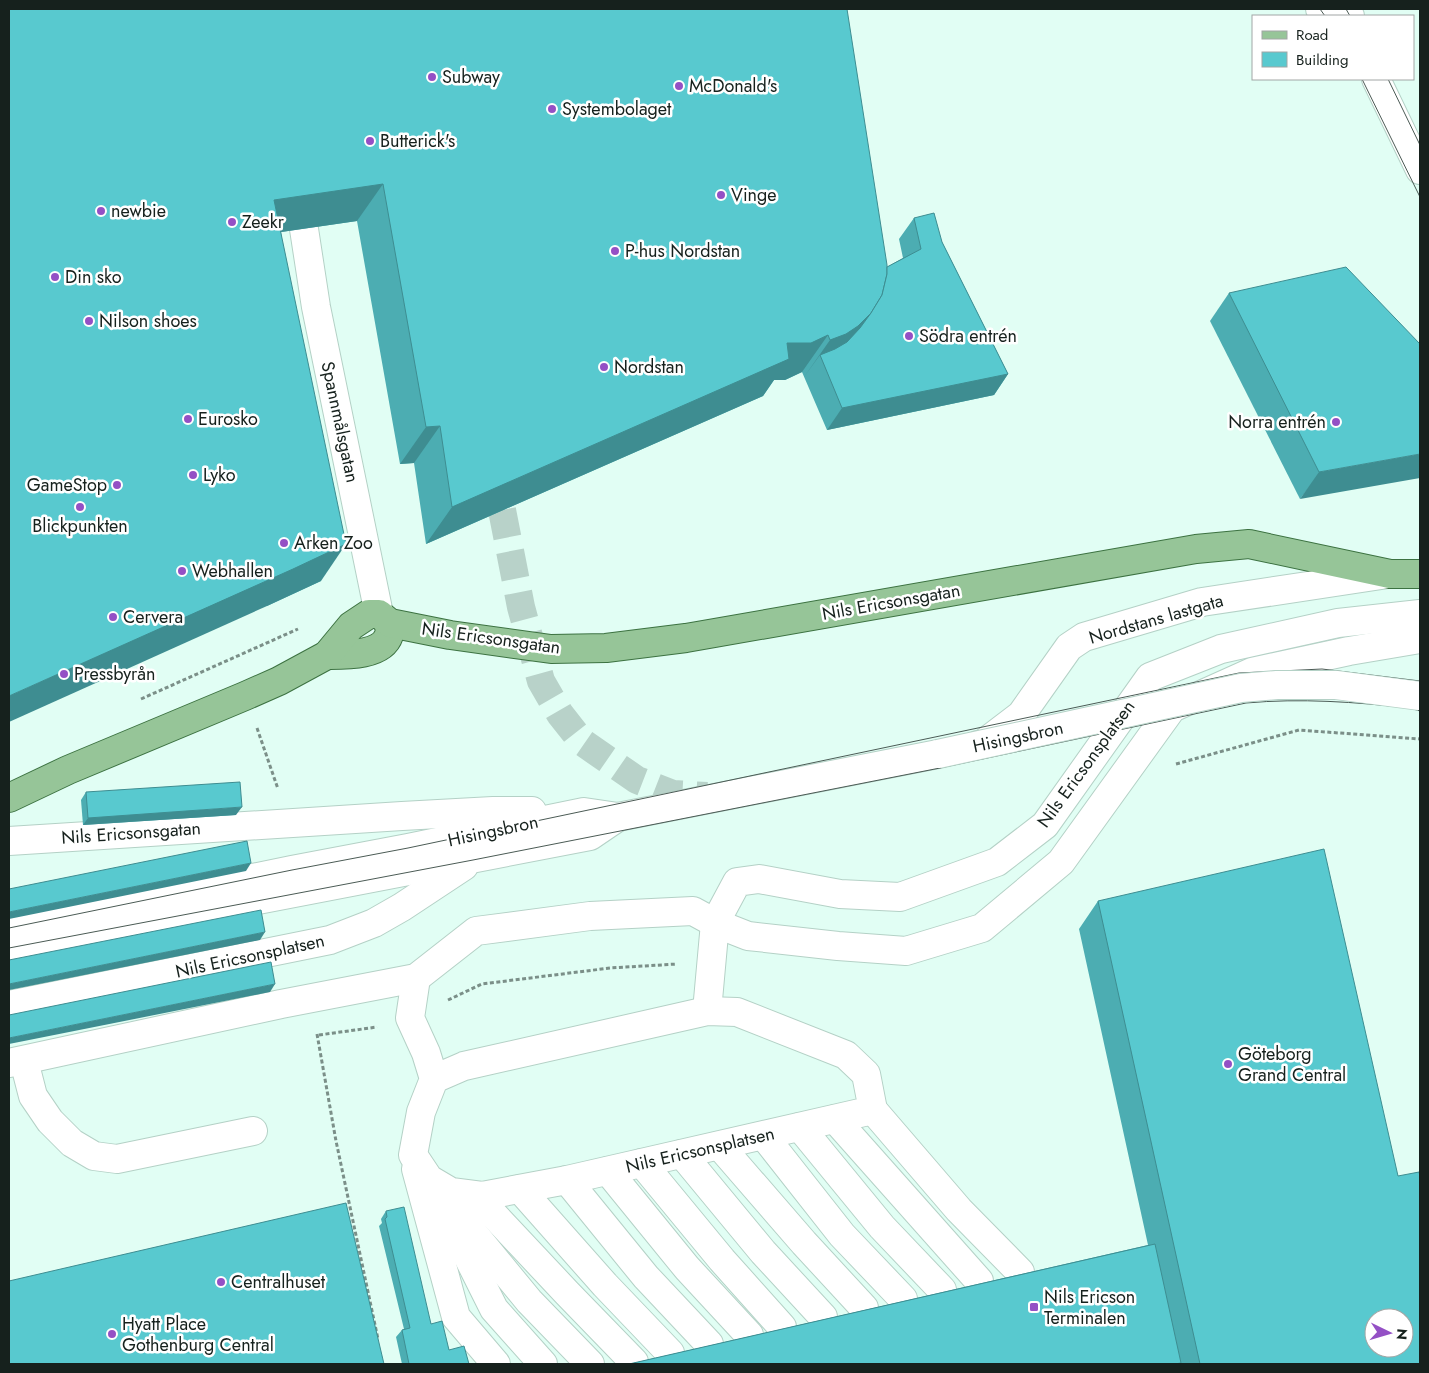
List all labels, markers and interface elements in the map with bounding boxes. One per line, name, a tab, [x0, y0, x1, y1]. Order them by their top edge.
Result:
legend	[1252, 15, 1414, 80]
text: Road	[1296, 24, 1328, 46]
text: Building	[1296, 49, 1348, 71]
place label: Subway	[442, 64, 500, 90]
marker: Subway	[426, 71, 438, 83]
place label: McDonald's	[689, 73, 777, 99]
marker: McDonald's	[673, 80, 685, 92]
place label: Systembolaget	[562, 96, 672, 122]
marker: Systembolaget	[546, 103, 558, 115]
place label: Butterick's	[380, 128, 455, 154]
marker: Butterick's	[364, 135, 376, 147]
place label: Vinge	[731, 182, 777, 208]
marker: Vinge	[715, 189, 727, 201]
place label: newbie	[111, 198, 166, 224]
marker: newbie	[95, 205, 107, 217]
place label: Zeekr	[242, 209, 285, 235]
marker: Zeekr	[226, 216, 238, 228]
place label: P-hus Nordstan	[625, 238, 740, 264]
marker: P-hus Nordstan	[609, 245, 621, 257]
place label: Din sko	[65, 264, 122, 290]
marker: Din sko	[49, 271, 61, 283]
place label: Nilson shoes	[99, 308, 197, 334]
marker: Nilson shoes	[83, 315, 95, 327]
place label: Södra entrén	[919, 323, 1017, 349]
marker: Södra entrén	[903, 330, 915, 342]
place label: Nordstan	[614, 354, 684, 380]
street label: Spannmålsgatan	[314, 359, 366, 485]
marker: Nordstan	[598, 361, 610, 373]
place label: Eurosko	[198, 406, 258, 432]
place label: Norra entrén	[1228, 409, 1326, 435]
marker: Eurosko	[182, 413, 194, 425]
marker: Norra entrén	[1330, 416, 1342, 428]
place label: Lyko	[203, 462, 236, 488]
marker: Lyko	[187, 469, 199, 481]
place label: GameStop	[27, 472, 107, 498]
marker: GameStop	[111, 479, 123, 491]
marker: Blickpunkten	[74, 501, 86, 513]
place label: Blickpunkten	[32, 513, 128, 539]
place label: Arken Zoo	[294, 530, 373, 556]
marker: Arken Zoo	[278, 537, 290, 549]
place label: Webhallen	[192, 558, 273, 584]
marker: Webhallen	[176, 565, 188, 577]
street label: Nils Ericsonsgatan	[820, 577, 962, 627]
street label: Nordstans lastgata	[1086, 587, 1226, 651]
place label: Cervera	[123, 604, 183, 630]
marker: Cervera	[107, 611, 119, 623]
street label: Nils Ericsonsgatan	[420, 615, 562, 661]
place label: Pressbyrån	[74, 661, 155, 687]
marker: Pressbyrån	[58, 668, 70, 680]
street label: Nils Ericsonsplatsen	[1031, 695, 1141, 833]
street label: Hisingsbron	[970, 715, 1066, 759]
street label: Hisingsbron	[445, 809, 541, 853]
street label: Nils Ericsonsgatan	[60, 815, 202, 851]
street label: Nils Ericsonsplatsen	[173, 927, 327, 985]
place label: Göteborg Grand Central	[1238, 1041, 1346, 1088]
marker: Göteborg Grand Central	[1222, 1058, 1234, 1070]
street label: Nils Ericsonsplatsen	[623, 1120, 777, 1180]
place label: Centralhuset	[231, 1269, 326, 1295]
marker: Centralhuset	[215, 1276, 227, 1288]
place label: Nils Ericson Terminalen	[1044, 1284, 1135, 1331]
marker: Nils Ericson Terminalen	[1028, 1301, 1040, 1313]
north arrow	[1364, 1308, 1414, 1358]
place label: Hyatt Place Gothenburg Central	[122, 1311, 274, 1358]
marker: Hyatt Place Gothenburg Central	[106, 1328, 118, 1340]
text: N	[1392, 1328, 1412, 1341]

